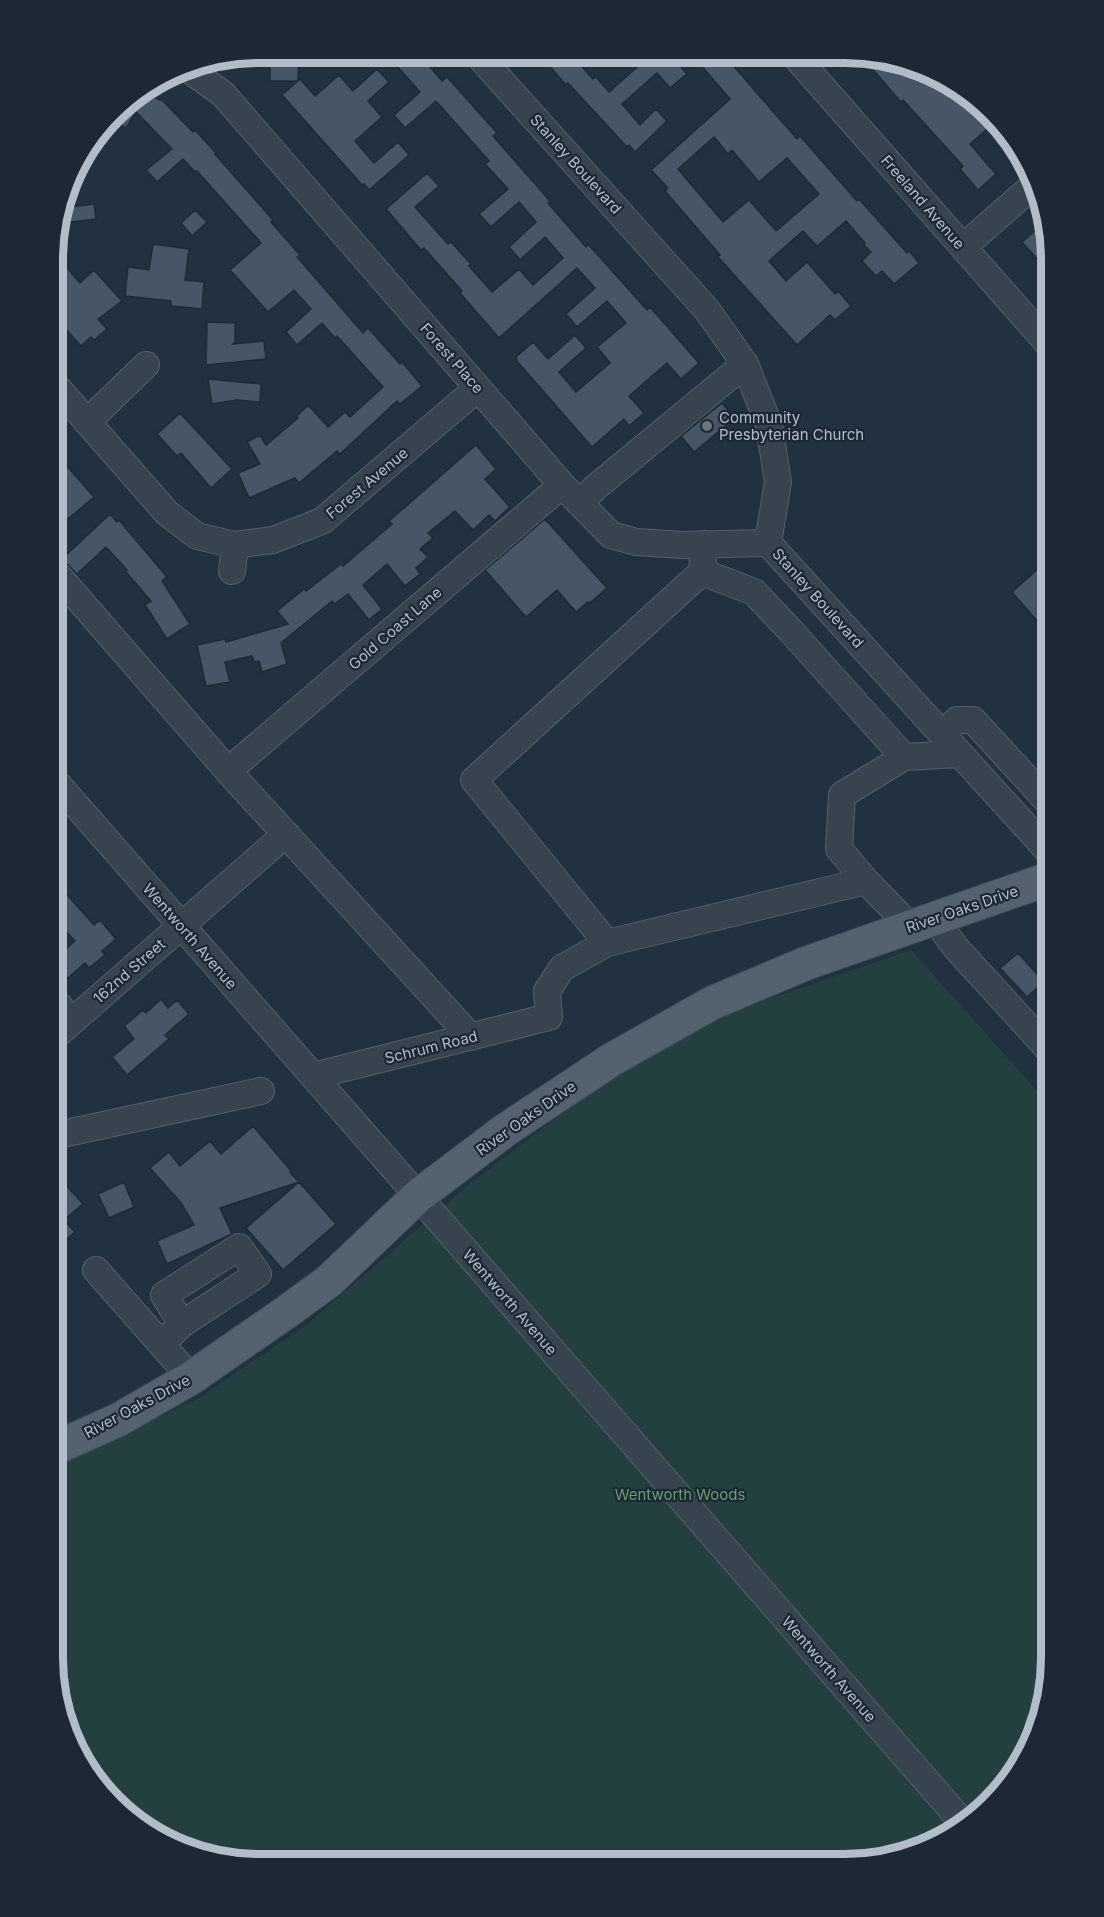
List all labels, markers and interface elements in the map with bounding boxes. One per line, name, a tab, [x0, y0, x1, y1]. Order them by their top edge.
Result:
street label: Stanley Boulevard	[526, 110, 626, 218]
street label: Freeland Avenue	[877, 151, 969, 253]
street label: Forest Place	[416, 319, 488, 397]
place label: Community Presbyterian Church	[719, 408, 864, 444]
marker: Community Presbyterian Church	[700, 419, 714, 433]
street label: Forest Avenue	[322, 443, 412, 523]
street label: Stanley Boulevard	[768, 544, 868, 652]
street label: Gold Coast Lane	[344, 582, 446, 674]
street label: Wentworth Avenue	[139, 879, 241, 993]
street label: River Oaks Drive	[903, 881, 1021, 937]
street label: 162nd Street	[89, 935, 169, 1007]
street label: Schrum Road	[383, 1026, 479, 1068]
street label: River Oaks Drive	[472, 1077, 580, 1159]
street label: Wentworth Avenue	[459, 1245, 561, 1359]
street label: River Oaks Drive	[81, 1370, 193, 1442]
park label: Wentworth Woods	[615, 1485, 745, 1504]
street label: Wentworth Avenue	[778, 1612, 880, 1726]

